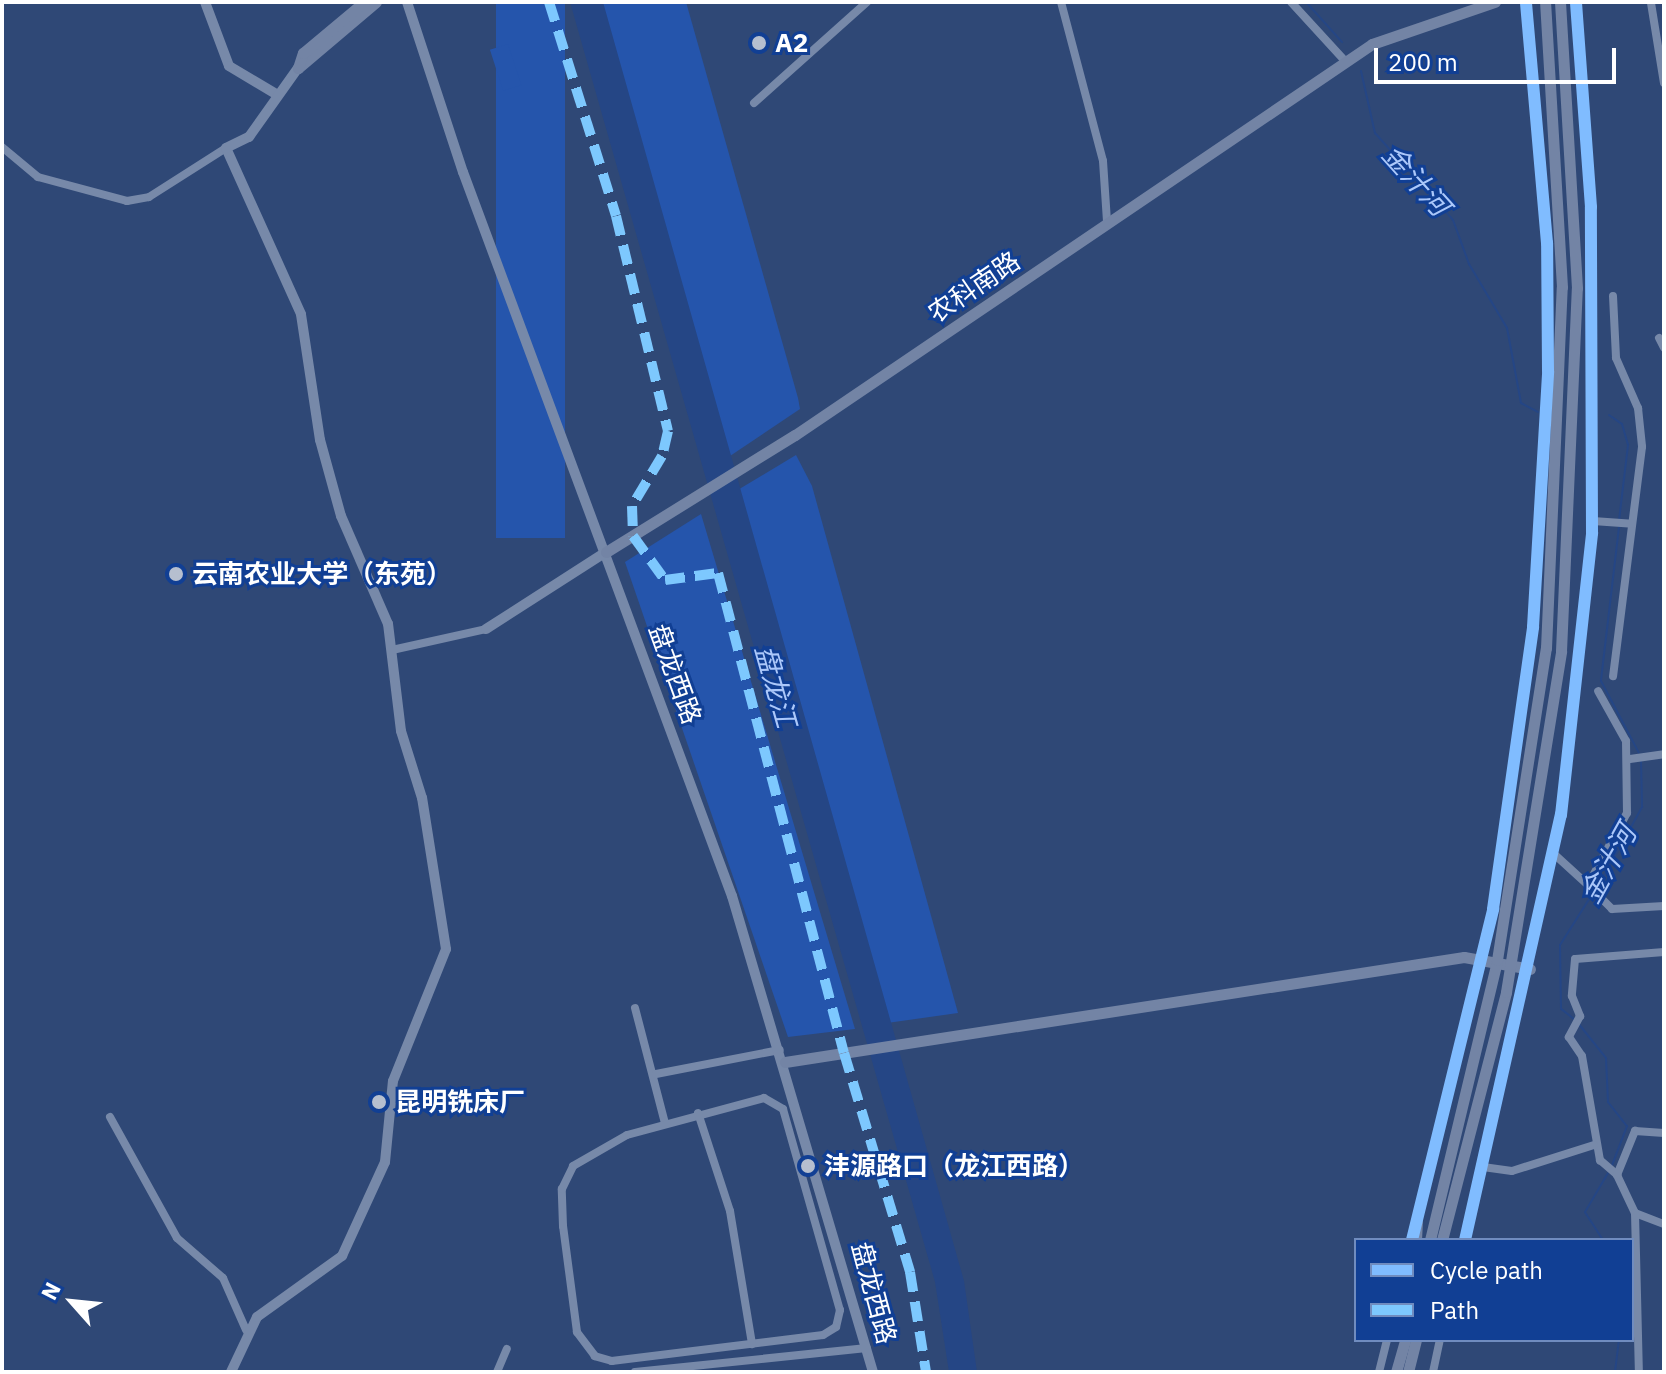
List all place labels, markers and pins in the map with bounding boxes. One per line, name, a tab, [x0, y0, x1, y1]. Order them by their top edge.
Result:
place label: A2	[775, 27, 808, 59]
marker: A2	[750, 34, 768, 52]
place label: 云南农业大学（东苑）	[192, 558, 452, 590]
marker: 云南农业大学（东苑）	[167, 565, 185, 583]
place label: 昆明铣床厂	[395, 1086, 525, 1118]
marker: 昆明铣床厂	[370, 1093, 388, 1111]
place label: 沣源路口（龙江西路）	[824, 1150, 1084, 1182]
marker: 沣源路口（龙江西路）	[799, 1157, 817, 1175]

